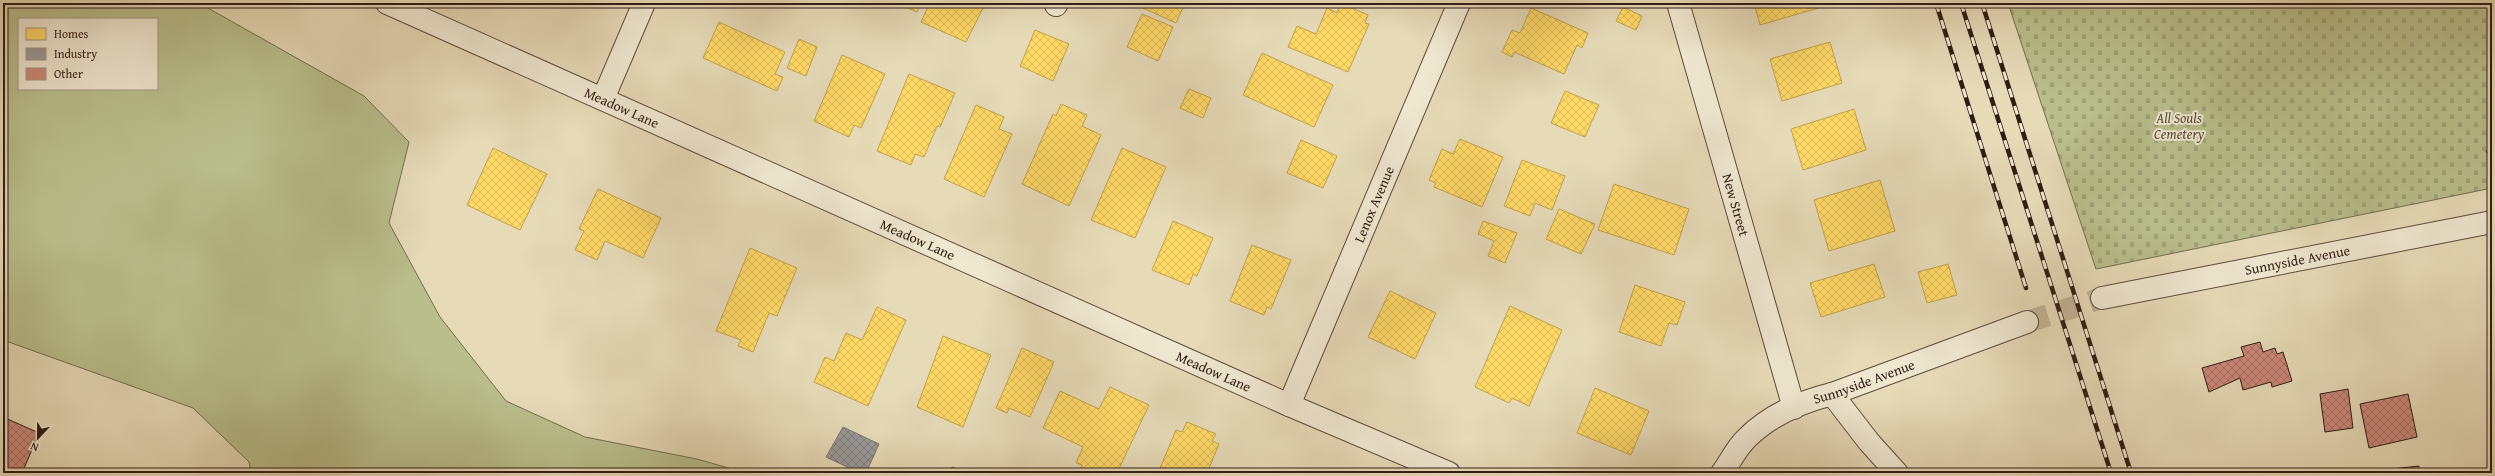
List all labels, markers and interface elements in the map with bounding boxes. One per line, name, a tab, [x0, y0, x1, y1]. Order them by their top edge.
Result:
legend	[18, 18, 158, 90]
text: Homes	[54, 25, 89, 42]
text: Industry	[54, 45, 97, 62]
text: Other	[54, 65, 83, 82]
street label: Meadow Lane	[581, 82, 663, 133]
park label: All Souls Cemetery	[2154, 108, 2205, 144]
street label: Lenox Avenue	[1349, 162, 1399, 246]
street label: New Street	[1717, 171, 1754, 239]
street label: Meadow Lane	[877, 214, 959, 265]
street label: Sunnyside Avenue	[2243, 240, 2352, 280]
street label: Meadow Lane	[1173, 346, 1255, 397]
street label: Sunnyside Avenue	[1810, 354, 1918, 409]
north arrow	[18, 418, 58, 458]
text: N	[27, 438, 41, 456]

